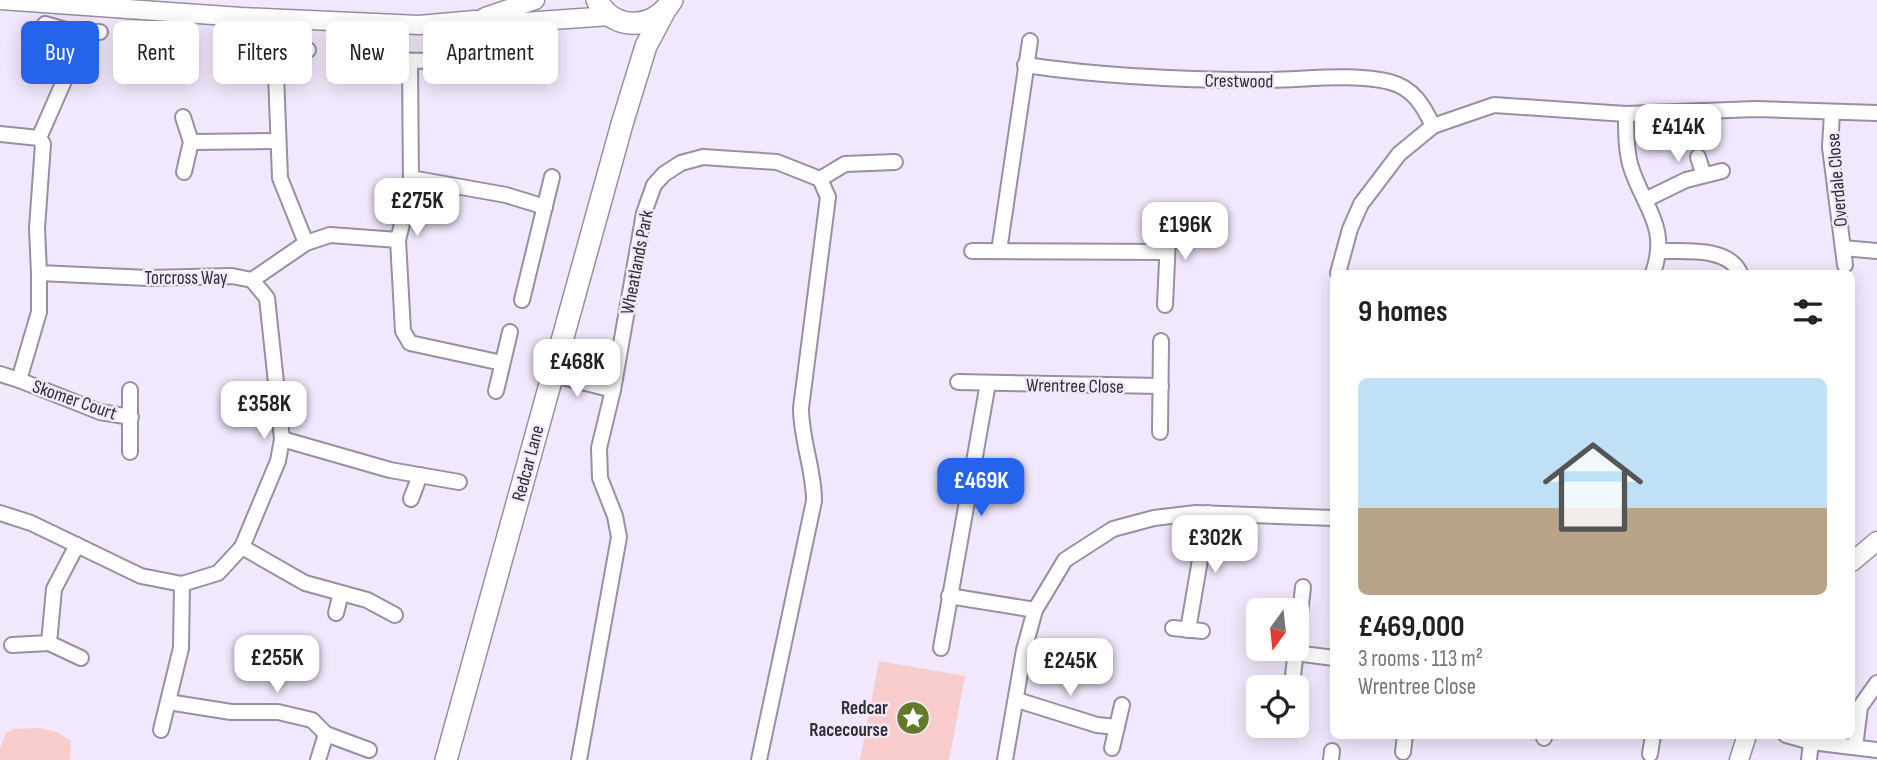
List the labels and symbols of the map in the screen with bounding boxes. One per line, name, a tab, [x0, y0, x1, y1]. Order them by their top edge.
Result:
street label: Crestwood	[1204, 69, 1274, 94]
pin: £414K	[1629, 104, 1727, 164]
street label: Overdale Close	[1822, 132, 1853, 228]
pin: £275K	[368, 178, 466, 238]
pin: £196K	[1136, 202, 1234, 262]
street label: Wheatlands Park	[616, 207, 659, 316]
street label: Torcross Way	[145, 267, 228, 290]
pin: £468K	[528, 340, 626, 399]
street label: Wrentree Close	[1026, 374, 1124, 399]
street label: Skomer Court	[29, 375, 120, 426]
pin: £358K	[215, 382, 313, 441]
street label: Redcar Lane	[507, 423, 550, 504]
pin: £469K	[932, 458, 1030, 518]
pin: £302K	[1166, 516, 1264, 575]
north arrow	[1246, 598, 1309, 662]
pin: £255K	[228, 636, 326, 695]
pin: £245K	[1021, 638, 1119, 698]
place label: Redcar Racecourse	[809, 697, 888, 742]
place icon: Redcar Racecourse	[894, 699, 932, 737]

